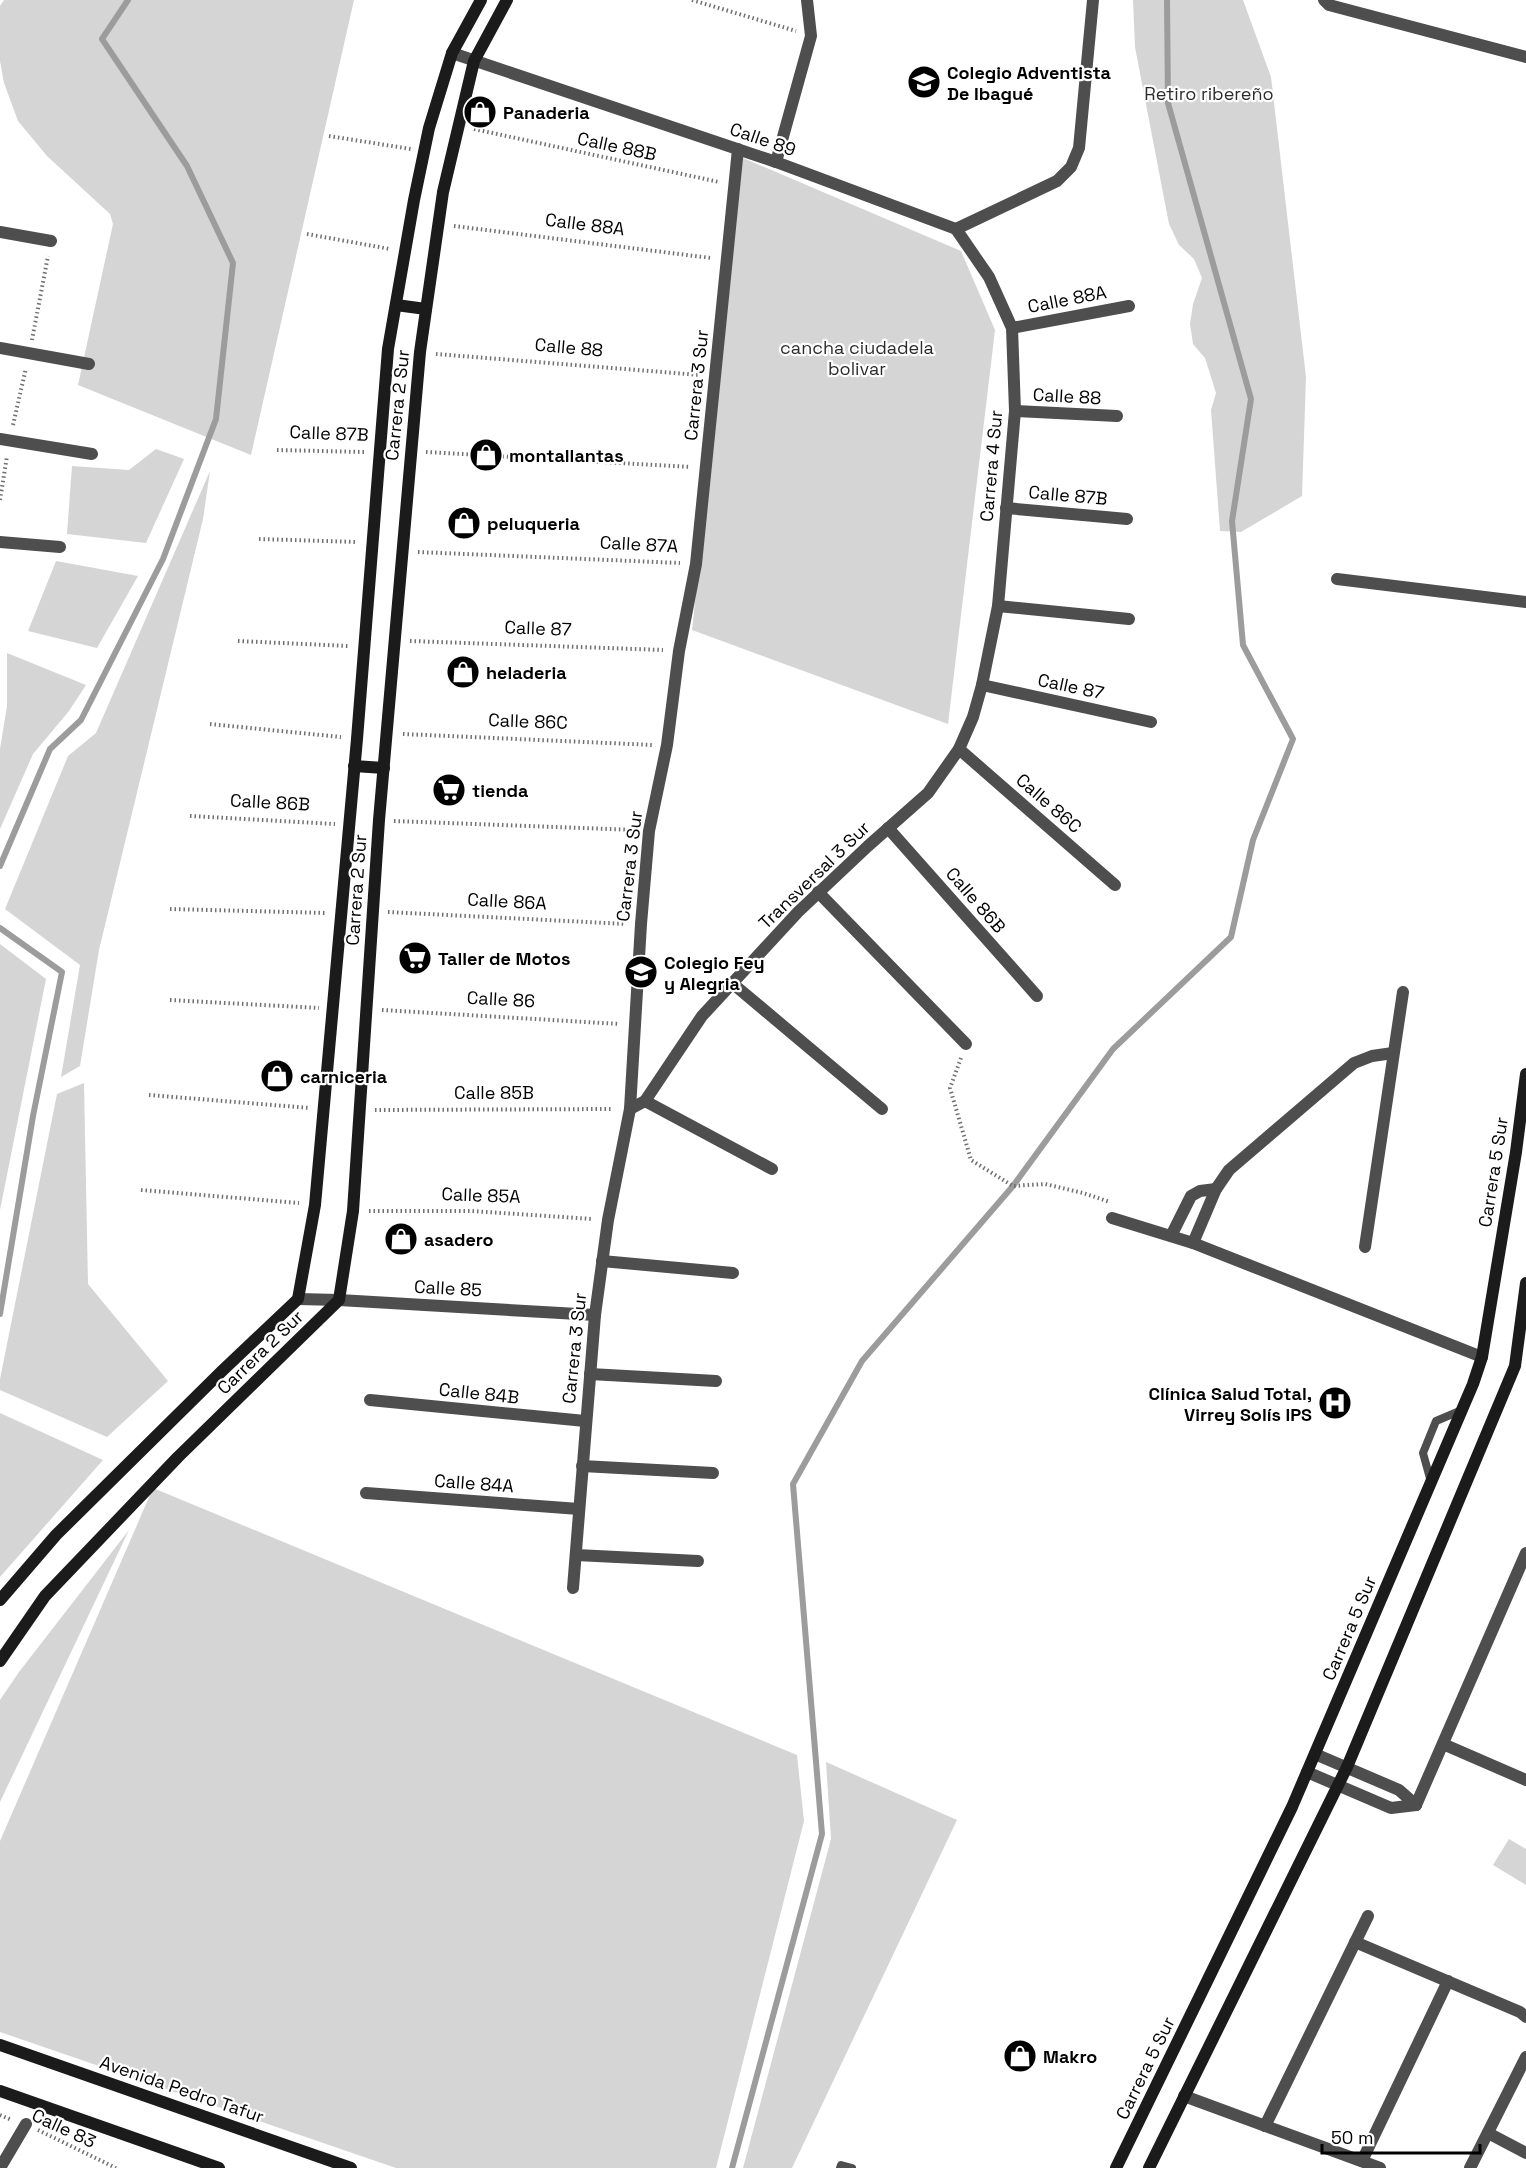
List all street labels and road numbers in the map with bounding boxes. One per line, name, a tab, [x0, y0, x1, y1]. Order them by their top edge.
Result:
street label: Calle 89	[727, 117, 799, 161]
street label: Calle 88B	[575, 126, 659, 166]
street label: Calle 88A	[544, 208, 626, 240]
street label: Calle 88A	[1026, 280, 1108, 318]
street label: Carrera 3 Sur	[679, 328, 713, 442]
street label: Calle 88	[534, 333, 604, 361]
street label: Carrera 2 Sur	[380, 348, 414, 462]
street label: Calle 88	[1032, 383, 1102, 409]
street label: Carrera 4 Sur	[975, 409, 1007, 523]
street label: Calle 87B	[289, 420, 369, 446]
street label: Calle 87B	[1028, 480, 1108, 510]
street label: Calle 87A	[599, 530, 679, 558]
street label: Calle 87	[504, 615, 572, 641]
street label: Calle 87	[1036, 668, 1106, 704]
street label: Calle 86C	[488, 708, 568, 734]
street label: Calle 86C	[1011, 768, 1087, 838]
street label: Calle 86B	[229, 788, 311, 816]
street label: Carrera 3 Sur	[611, 809, 647, 923]
street label: Transversal 3 Sur	[754, 816, 875, 934]
street label: Carrera 2 Sur	[341, 833, 371, 946]
street label: Calle 86B	[941, 862, 1011, 938]
street label: Calle 86A	[467, 887, 547, 915]
street label: Calle 86	[466, 986, 536, 1012]
street label: Calle 85B	[454, 1081, 534, 1104]
street label: Carrera 5 Sur	[1473, 1115, 1513, 1229]
street label: Calle 85A	[441, 1182, 521, 1208]
street label: Calle 85	[413, 1275, 483, 1301]
street label: Carrera 3 Sur	[557, 1291, 591, 1405]
street label: Carrera 2 Sur	[212, 1305, 308, 1399]
street label: Calle 84B	[438, 1377, 520, 1409]
street label: Calle 84A	[433, 1469, 515, 1497]
street label: Carrera 5 Sur	[1317, 1572, 1381, 1684]
street label: Carrera 5 Sur	[1110, 2013, 1180, 2123]
street label: Avenida Pedro Tafur	[97, 2050, 267, 2128]
street label: Calle 83	[28, 2103, 100, 2153]

